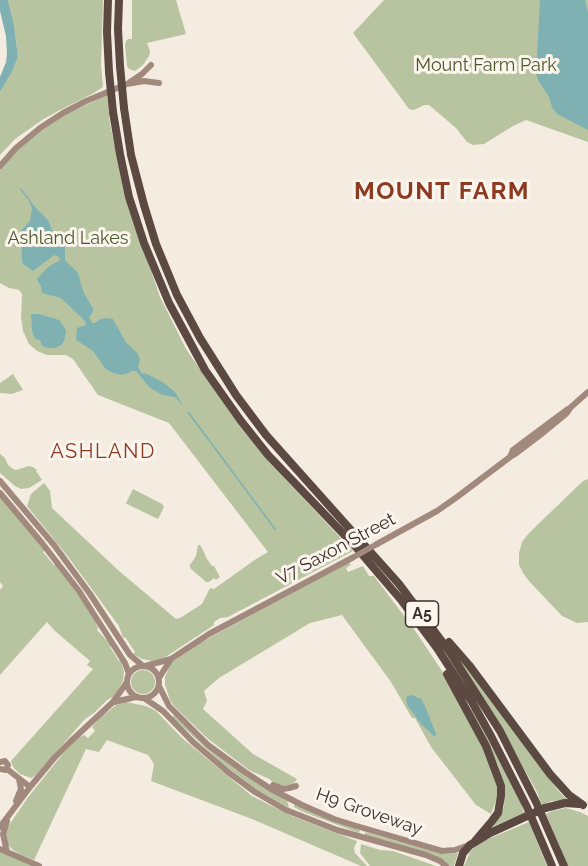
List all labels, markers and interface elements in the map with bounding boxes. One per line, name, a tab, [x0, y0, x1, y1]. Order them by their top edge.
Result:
park label: Mount Farm Park	[415, 55, 557, 77]
district label: MOUNT FARM	[354, 178, 530, 206]
park label: Ashland Lakes	[8, 228, 128, 250]
district label: ASHLAND	[50, 440, 156, 464]
street label: V7 Saxon Street	[273, 509, 399, 589]
road number: A5	[406, 601, 438, 627]
street label: H9 Groveway	[313, 784, 425, 840]

